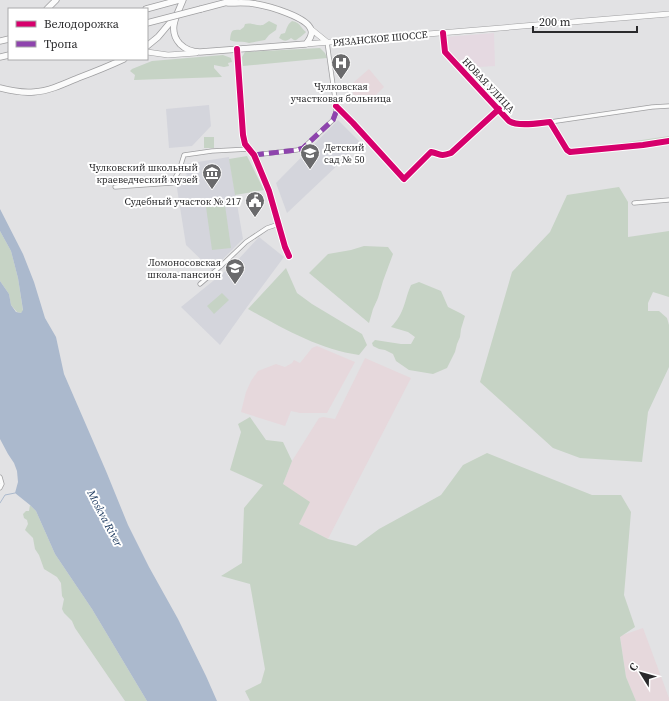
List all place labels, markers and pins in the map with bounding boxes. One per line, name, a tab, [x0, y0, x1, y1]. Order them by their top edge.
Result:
hospital icon: Чулковская участковая больница	[330, 52, 352, 80]
place label: Чулковская участковая больница	[291, 80, 392, 105]
place label: Детский сад № 50	[324, 141, 365, 166]
school or university icon: Детский сад № 50	[299, 142, 321, 170]
place label: Чулковский школьный краеведческий музей	[89, 161, 199, 186]
museum icon: Чулковский школьный краеведческий музей	[201, 162, 223, 190]
public building icon: Судебный участок № 217	[244, 190, 266, 218]
place label: Судебный участок № 217	[124, 195, 241, 208]
place label: Ломоносовская школа-пансион	[147, 256, 221, 281]
school or university icon: Ломоносовская школа-пансион	[224, 257, 246, 285]

